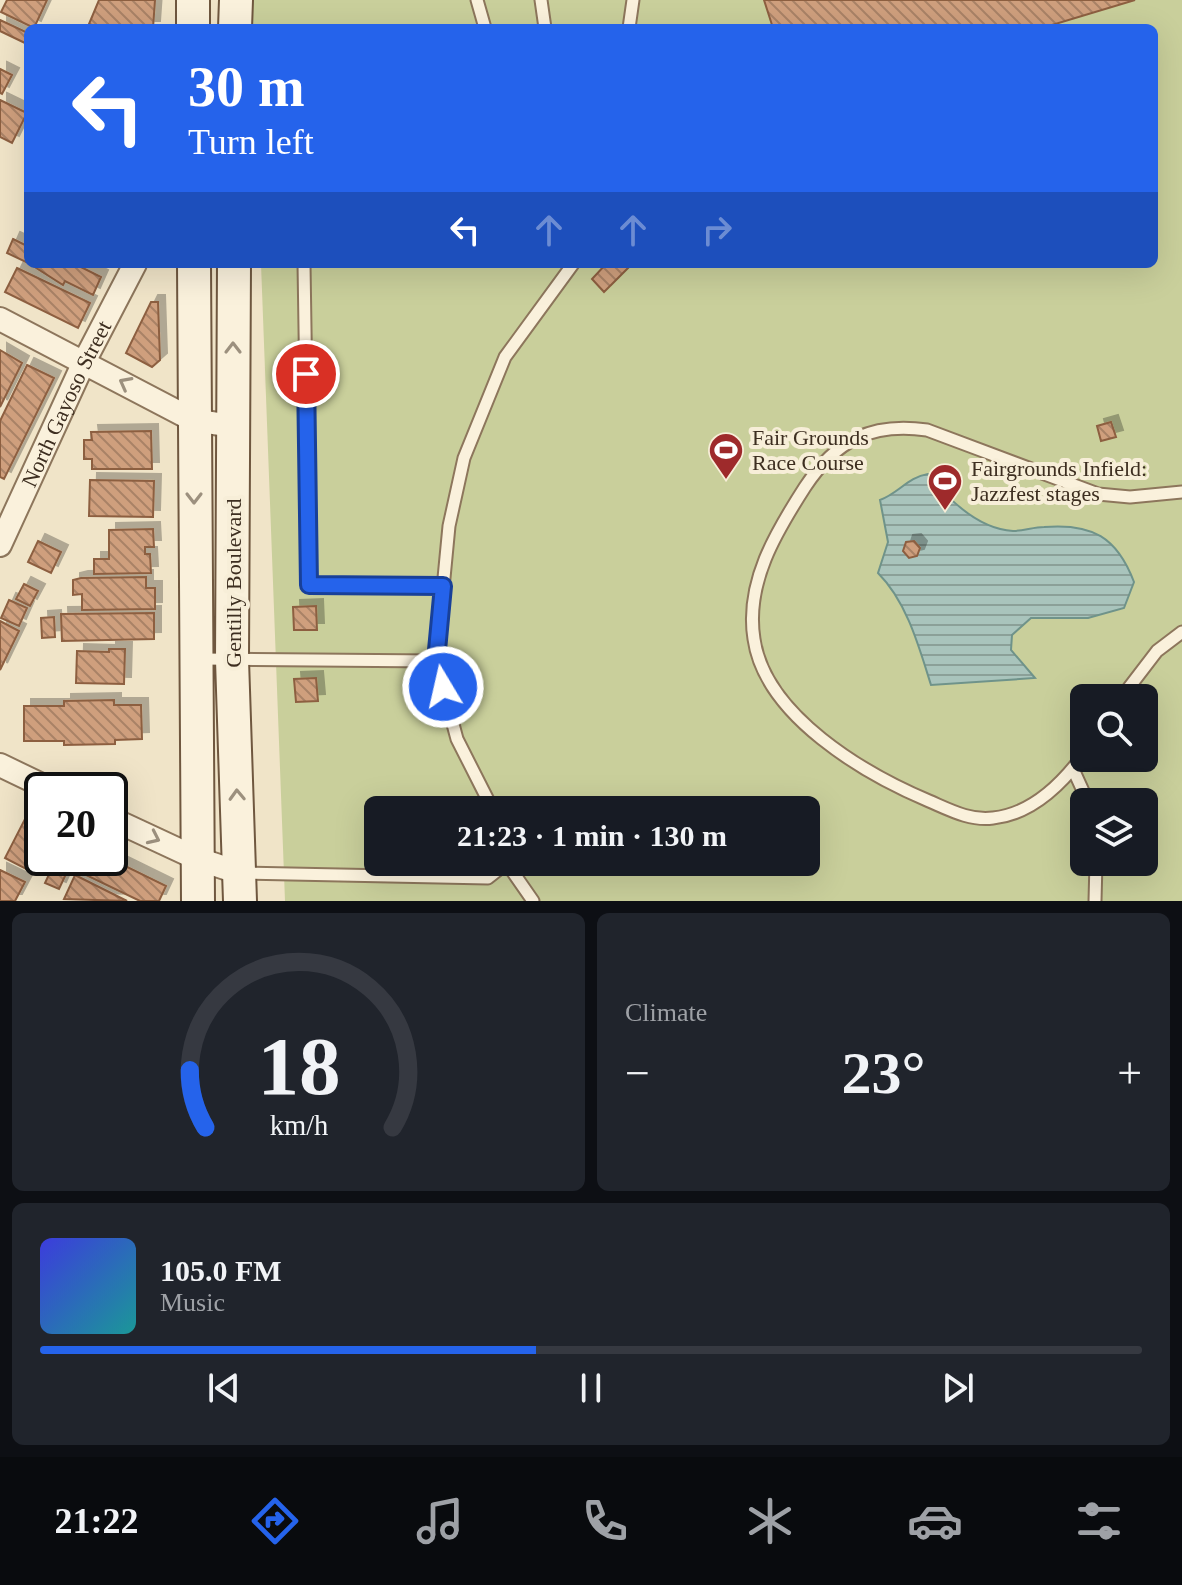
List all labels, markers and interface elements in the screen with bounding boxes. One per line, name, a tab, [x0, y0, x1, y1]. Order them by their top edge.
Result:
icon: left	[56, 56, 160, 160]
text: 30 m	[188, 56, 305, 118]
text: Turn left	[188, 122, 314, 162]
icon: left	[443, 208, 487, 252]
icon: ahead	[527, 208, 571, 252]
icon: ahead	[611, 208, 655, 252]
icon: right	[695, 208, 739, 252]
street label: North Gayoso Street	[16, 316, 116, 491]
pin	[272, 340, 340, 408]
one-way arrow	[224, 341, 242, 354]
icon: arrive	[284, 352, 328, 396]
one-way arrow	[118, 378, 133, 393]
place label: Fair Grounds Race Course	[752, 425, 869, 475]
sports icon: Fair Grounds Race Course	[707, 431, 745, 481]
place label: Fairgrounds Infield: Jazzfest stages	[971, 456, 1147, 506]
sports icon: Fairgrounds Infield: Jazzfest stages	[926, 462, 964, 512]
one-way arrow	[185, 492, 203, 505]
street label: Gentilly Boulevard	[221, 498, 246, 668]
position arrow	[401, 645, 485, 729]
map controls	[1070, 684, 1158, 876]
button: search	[1070, 684, 1158, 772]
speed limit sign: 20	[24, 772, 128, 876]
one-way arrow	[229, 788, 246, 801]
button: layers	[1070, 788, 1158, 876]
text: 21:23 · 1 min · 130 m	[457, 819, 727, 852]
one-way arrow	[145, 828, 160, 844]
text: Climate	[625, 998, 707, 1027]
text: 18	[257, 1020, 340, 1112]
text: 23°	[842, 1040, 926, 1106]
text: −	[625, 1049, 650, 1098]
text: +	[1117, 1049, 1142, 1098]
text: km/h	[269, 1110, 328, 1141]
text: 105.0 FM	[160, 1254, 282, 1287]
text: Music	[160, 1288, 225, 1317]
icon: previous	[202, 1366, 246, 1410]
icon: pause	[569, 1366, 613, 1410]
icon: next	[936, 1366, 980, 1410]
icon: directions	[247, 1493, 303, 1549]
icon: music	[412, 1493, 468, 1549]
icon: phone	[577, 1493, 633, 1549]
icon: climate	[742, 1493, 798, 1549]
icon: car	[907, 1493, 963, 1549]
icon: filters	[1071, 1493, 1127, 1549]
text: 21:22	[54, 1501, 138, 1541]

